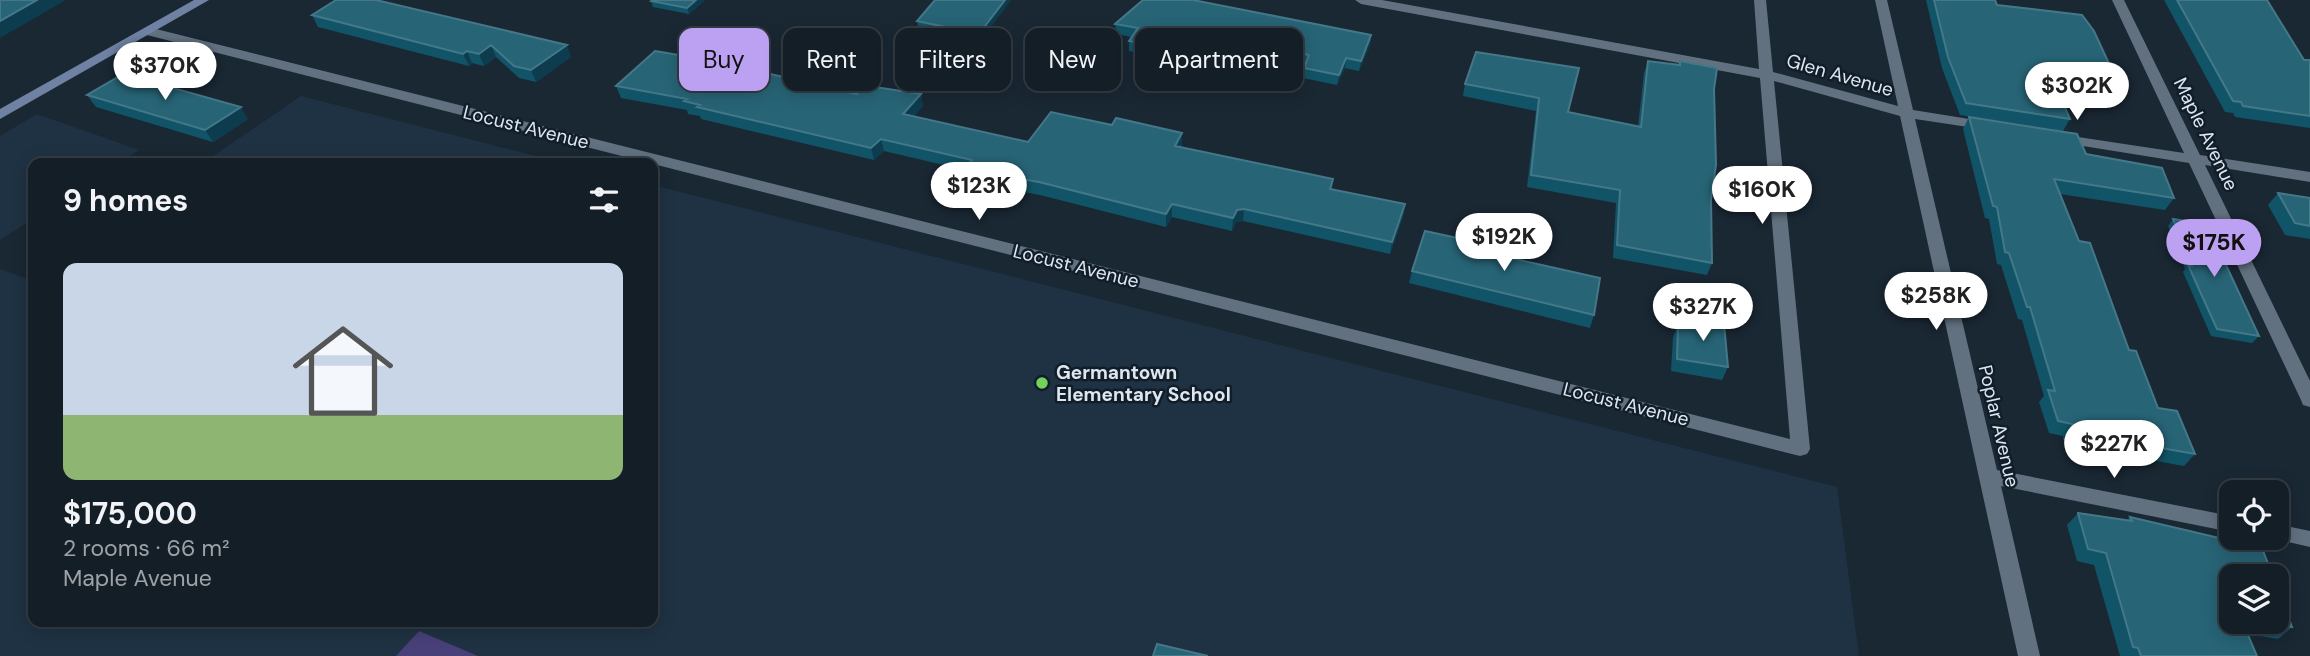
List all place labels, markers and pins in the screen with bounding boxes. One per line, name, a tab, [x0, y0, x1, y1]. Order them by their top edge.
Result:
pin: $370K	[116, 42, 214, 102]
pin: $302K	[2028, 62, 2126, 122]
pin: $123K	[930, 162, 1028, 222]
pin: $160K	[1713, 166, 1811, 226]
pin: $192K	[1455, 214, 1553, 273]
pin: $175K	[2165, 219, 2263, 279]
pin: $258K	[1887, 272, 1985, 332]
pin: $327K	[1654, 284, 1752, 343]
place label: Germantown Elementary School	[1056, 360, 1231, 407]
marker: Germantown Elementary School	[1034, 375, 1050, 391]
pin: $227K	[2065, 420, 2163, 480]

